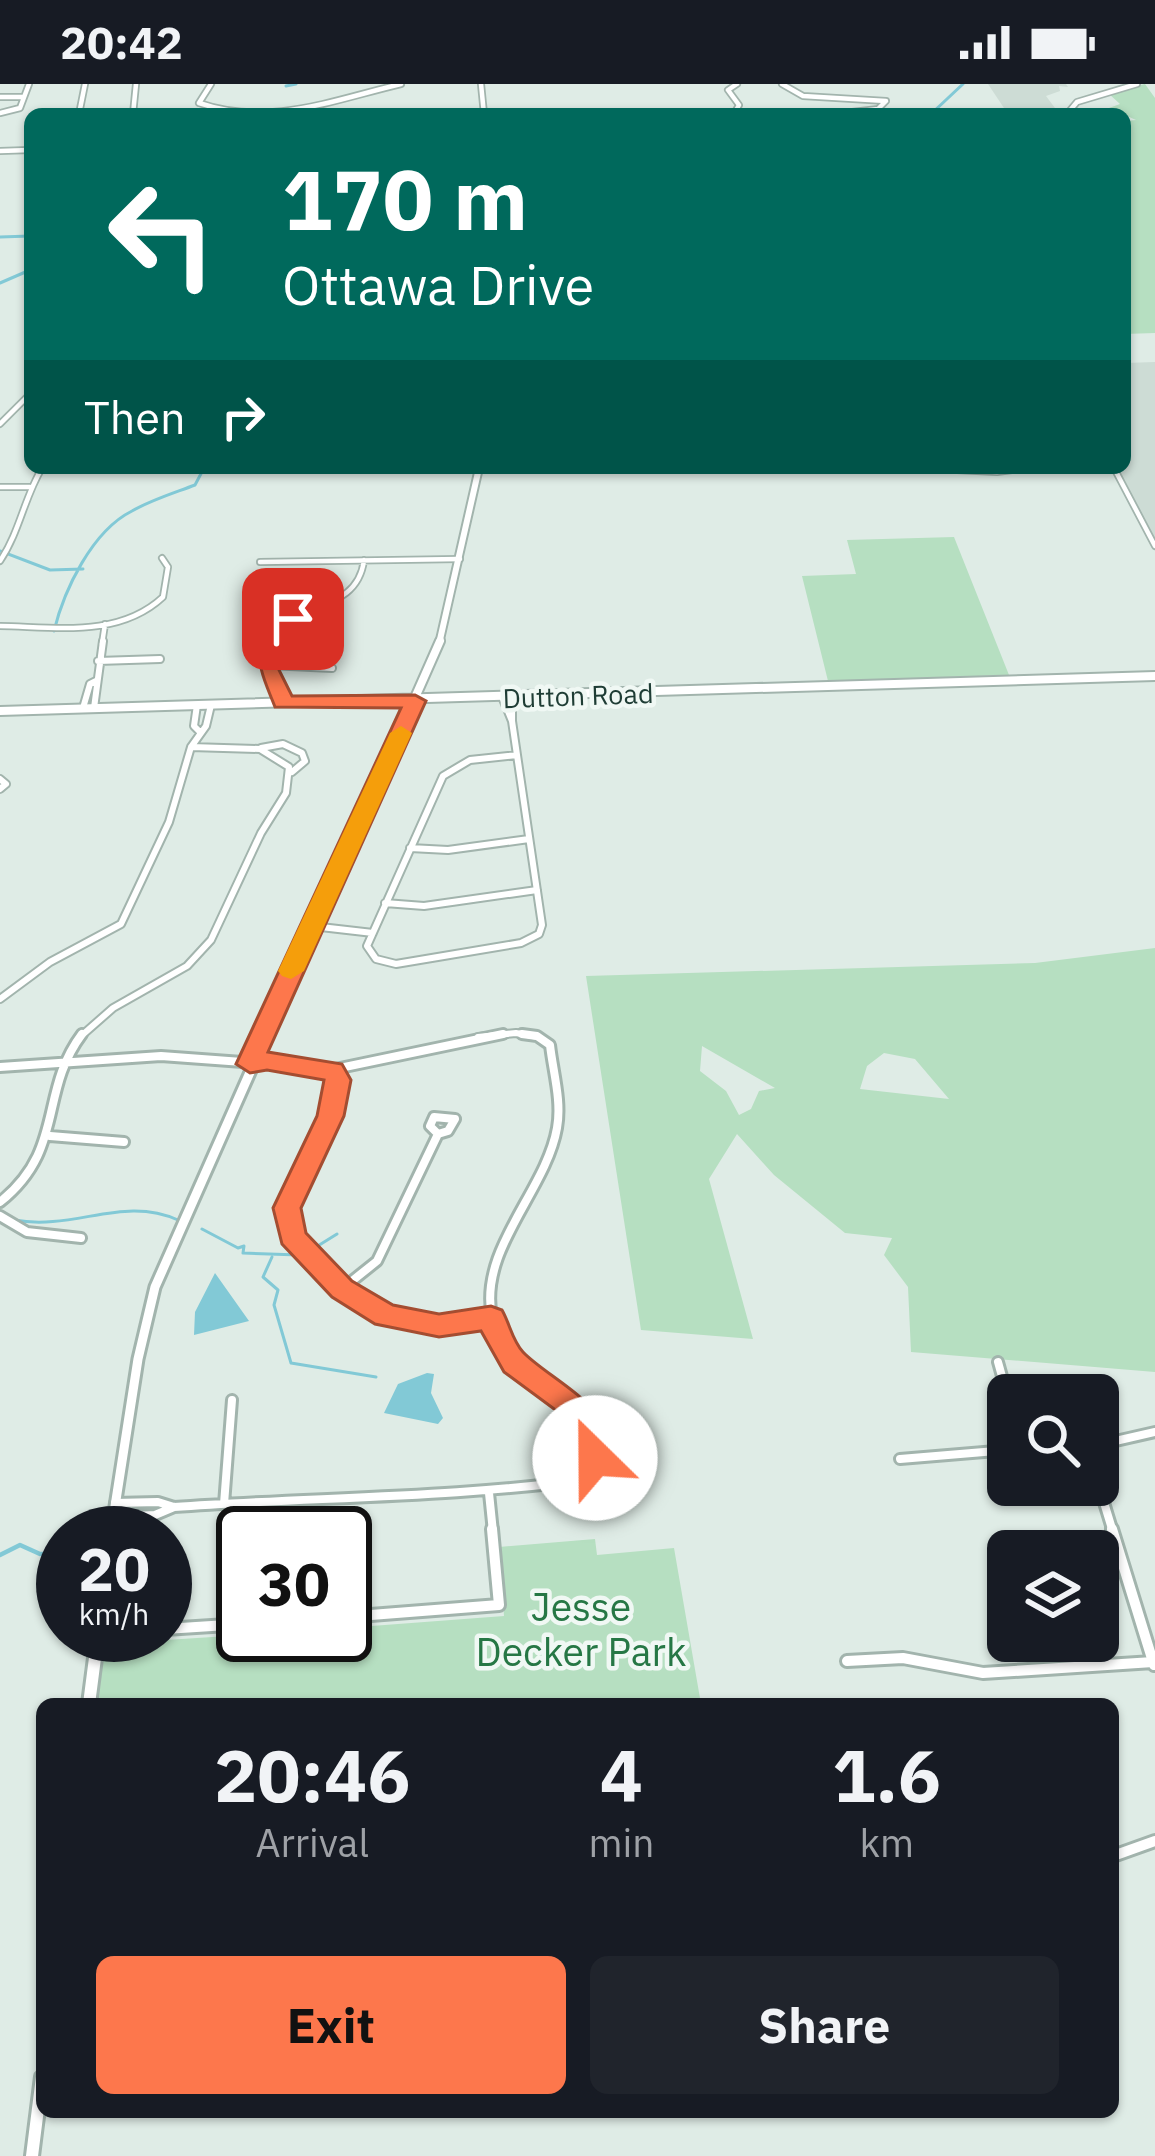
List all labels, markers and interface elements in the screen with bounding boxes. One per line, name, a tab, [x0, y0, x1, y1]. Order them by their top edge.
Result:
text: 20:42	[60, 13, 183, 71]
text: 170 m	[282, 144, 528, 253]
icon: left	[84, 156, 240, 312]
text: Ottawa Drive	[282, 250, 594, 320]
icon: right	[210, 384, 276, 450]
text: Then	[84, 388, 186, 446]
pin	[242, 568, 344, 670]
icon: arrive	[260, 586, 326, 652]
street label: Dutton Road	[502, 675, 654, 715]
map controls	[987, 1374, 1119, 1662]
button: search	[987, 1374, 1119, 1506]
position arrow	[532, 1395, 658, 1521]
speed limit sign: 30	[216, 1506, 372, 1662]
text: 20	[78, 1529, 150, 1608]
button: layers	[987, 1530, 1119, 1662]
park label: Jesse Decker Park	[476, 1581, 686, 1677]
text: km/h	[79, 1594, 149, 1633]
text: 20:46	[214, 1728, 411, 1822]
text: 4	[600, 1728, 643, 1822]
text: 1.6	[832, 1728, 941, 1822]
text: Arrival	[255, 1817, 369, 1868]
text: min	[588, 1817, 654, 1868]
text: km	[859, 1817, 914, 1868]
button: Exit	[96, 1956, 566, 2094]
button: Share	[590, 1956, 1059, 2094]

